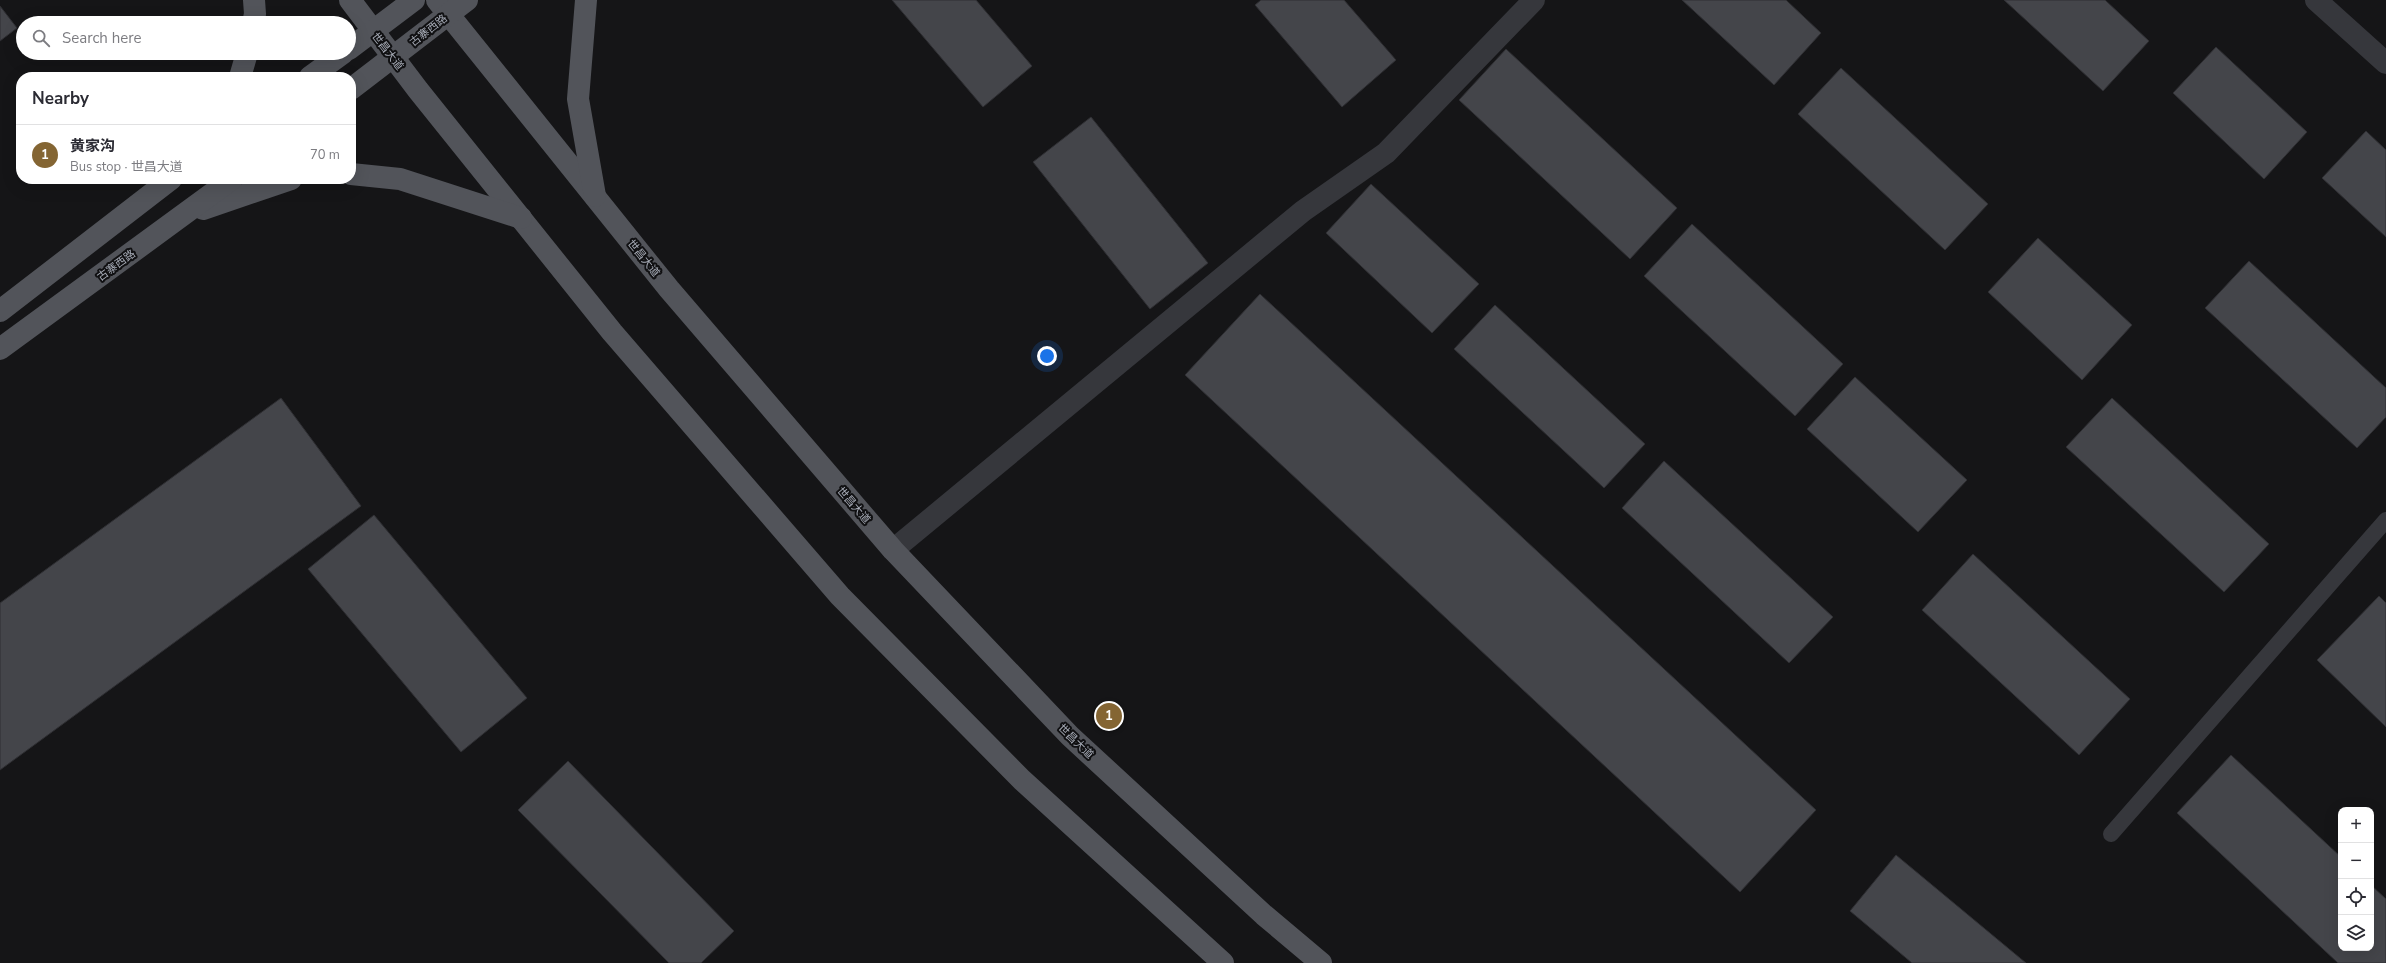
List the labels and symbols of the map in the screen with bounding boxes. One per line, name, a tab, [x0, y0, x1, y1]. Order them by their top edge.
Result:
street label: 古寨西路	[406, 11, 450, 50]
street label: 世昌大道	[368, 29, 407, 73]
street label: 世昌大道	[624, 236, 663, 280]
street label: 古寨西路	[94, 246, 139, 284]
your location	[1037, 346, 1057, 366]
street label: 世昌大道	[834, 484, 874, 527]
pin: 1	[1096, 701, 1122, 731]
street label: 世昌大道	[1055, 721, 1097, 762]

